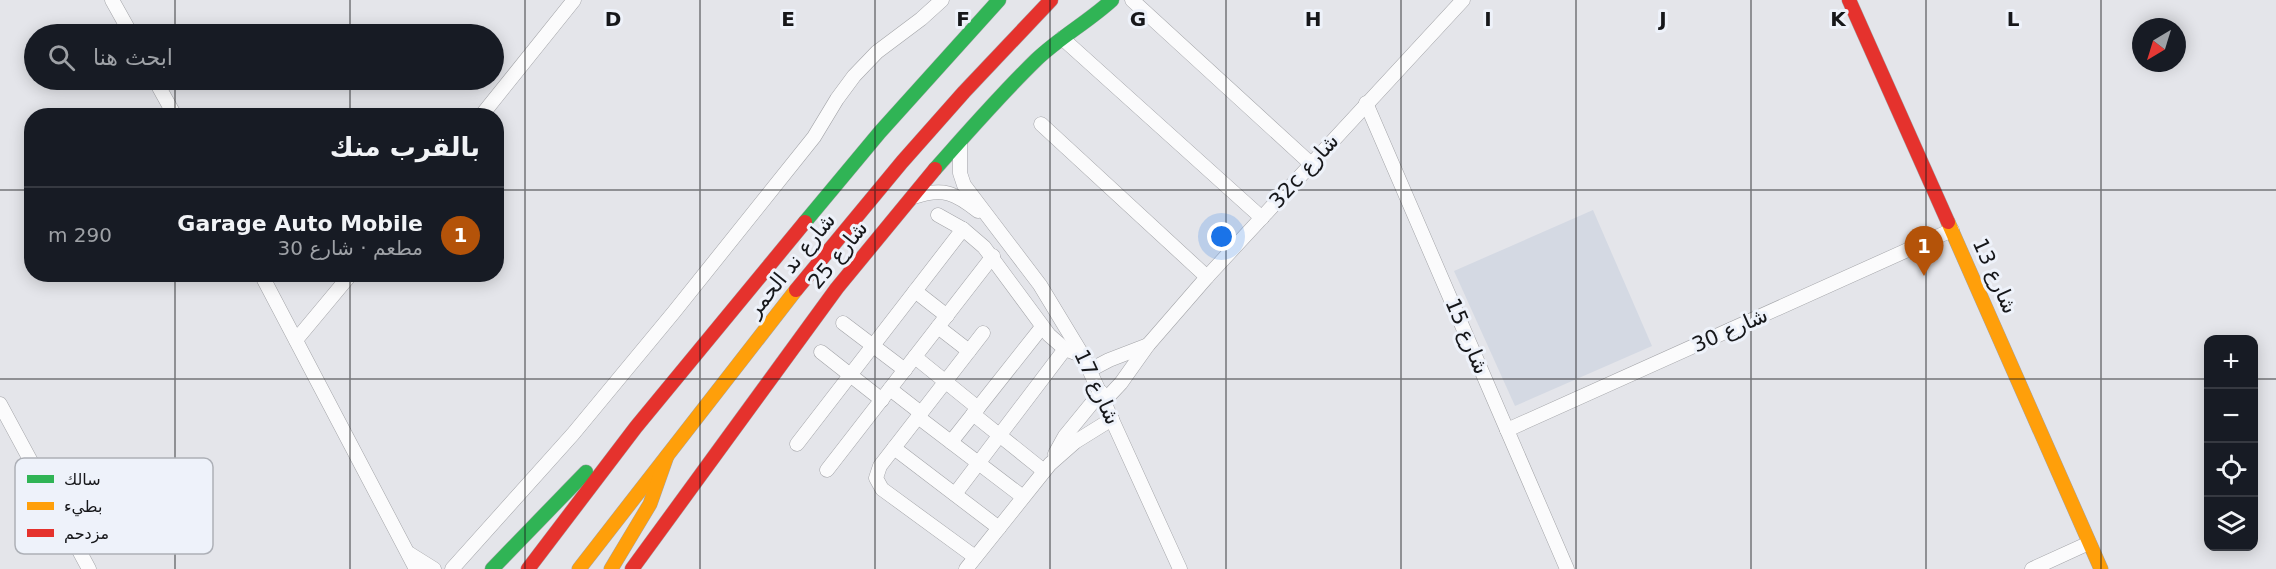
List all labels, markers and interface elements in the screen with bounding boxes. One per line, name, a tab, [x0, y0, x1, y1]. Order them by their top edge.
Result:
text: D	[605, 7, 621, 31]
text: E	[781, 7, 795, 31]
text: F	[956, 7, 970, 31]
text: G	[1130, 7, 1146, 31]
text: H	[1305, 7, 1321, 31]
text: I	[1484, 7, 1492, 31]
text: J	[1657, 7, 1667, 31]
text: K	[1830, 7, 1847, 31]
text: L	[2007, 7, 2020, 31]
north arrow	[2132, 18, 2186, 72]
search box	[24, 24, 504, 90]
icon: search	[45, 41, 78, 74]
text: ابحث هنا	[93, 45, 173, 70]
street label: 32c شارع	[1264, 129, 1344, 213]
text: بالقرب منك	[330, 132, 480, 162]
street label: شارع ند الحمر	[741, 208, 840, 322]
text: Garage Auto Mobile	[177, 211, 423, 236]
street label: شارع 25	[803, 216, 873, 294]
your location	[1207, 222, 1236, 251]
text: 290 m	[48, 223, 112, 247]
text: 1	[454, 223, 467, 247]
pin: 1	[1904, 226, 1944, 276]
street label: شارع 13	[1968, 235, 2022, 317]
text: مطعم · شارع 30	[278, 236, 423, 260]
street label: شارع 15	[1440, 294, 1494, 378]
street label: شارع 30	[1689, 303, 1771, 357]
map controls	[2204, 335, 2258, 551]
button: +	[2204, 335, 2258, 389]
street label: شارع 17	[1069, 346, 1125, 428]
button: −	[2204, 389, 2258, 443]
button: locate	[2204, 443, 2258, 497]
legend	[15, 458, 213, 554]
text: سالك	[64, 470, 101, 489]
text: بطيء	[64, 497, 102, 517]
button: layers	[2204, 497, 2258, 551]
text: مزدحم	[64, 524, 109, 544]

